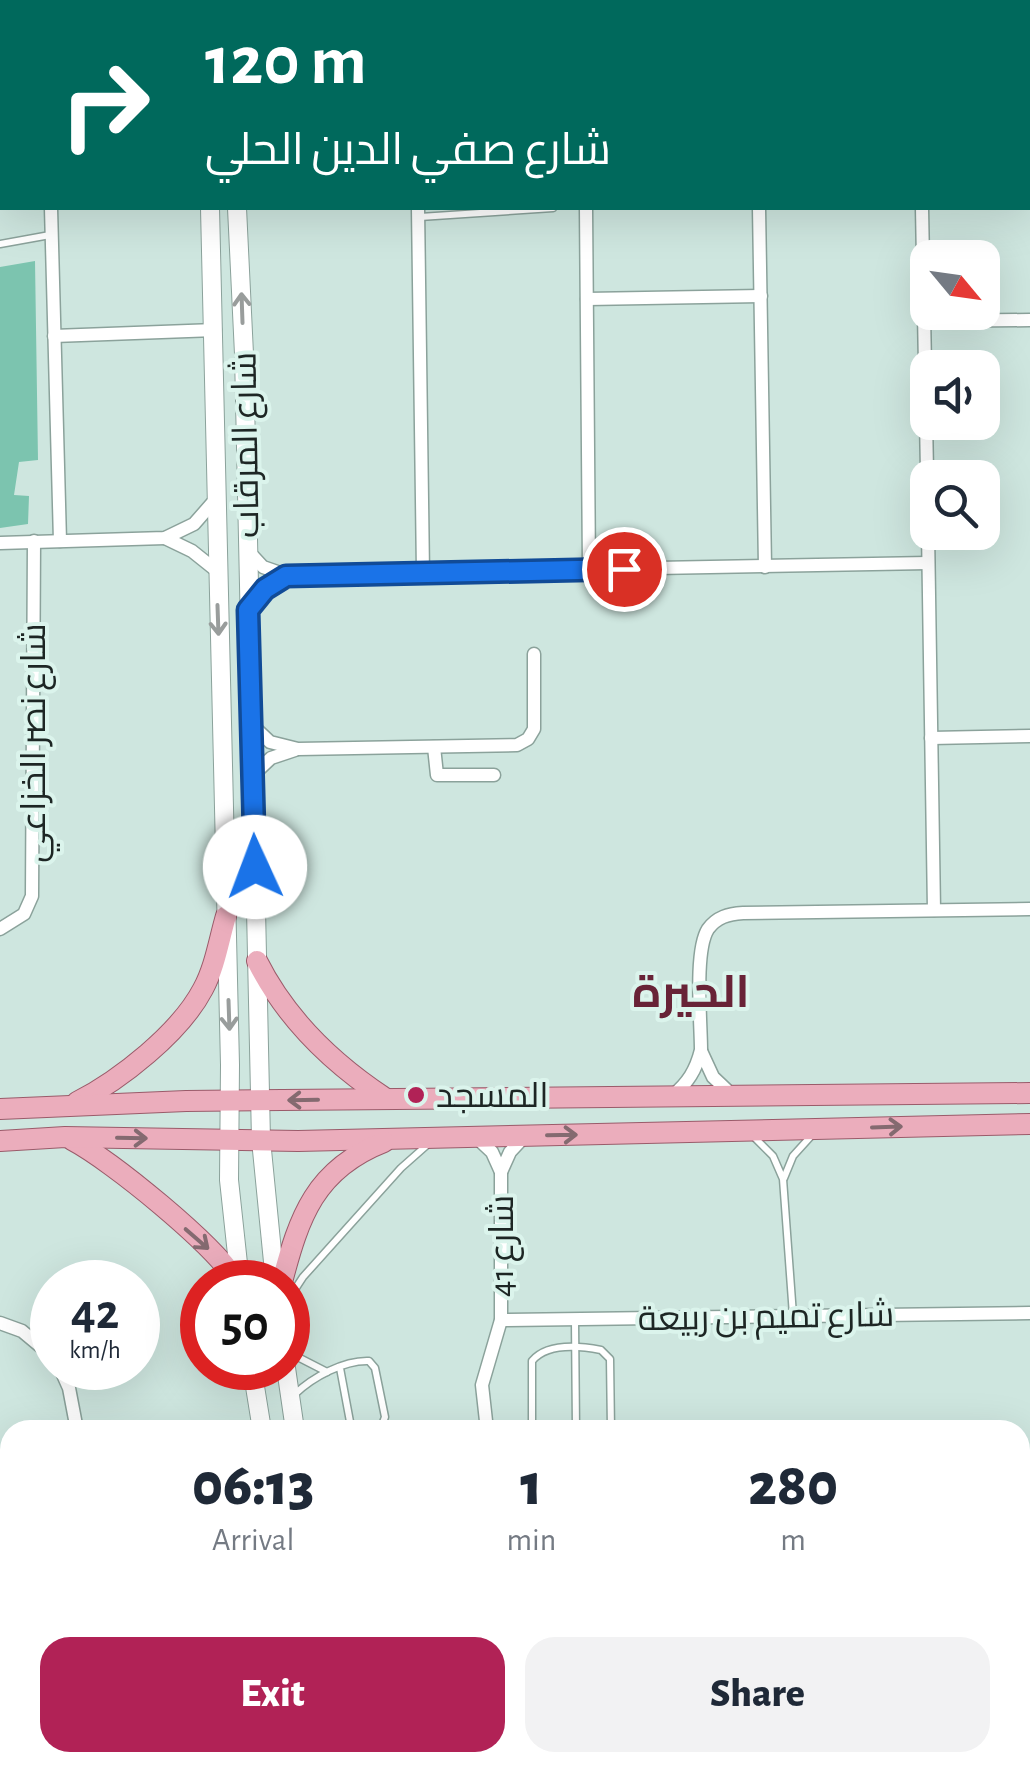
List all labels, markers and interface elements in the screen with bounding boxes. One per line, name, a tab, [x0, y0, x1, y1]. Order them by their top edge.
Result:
text: 120 m	[205, 27, 367, 97]
icon: right	[40, 40, 170, 170]
text: شارع صفي الدين الحلي	[205, 128, 611, 173]
north arrow	[910, 240, 1000, 330]
map controls	[910, 240, 1000, 550]
one-way arrow	[233, 293, 252, 325]
button: sound	[910, 350, 1000, 440]
street label: شارع المرقاب	[227, 352, 270, 538]
button: search	[910, 460, 1000, 550]
pin	[582, 527, 667, 612]
icon: arrive	[597, 542, 652, 597]
one-way arrow	[208, 603, 227, 635]
street label: شارع نصر الخزاعي	[17, 623, 60, 863]
position arrow	[203, 815, 307, 919]
district label: الحيرة	[632, 971, 750, 1019]
one-way arrow	[219, 998, 238, 1030]
place label: المسجد	[436, 1079, 549, 1114]
marker: المسجد	[405, 1084, 427, 1106]
one-way arrow	[287, 1090, 320, 1110]
one-way arrow	[871, 1118, 903, 1137]
one-way arrow	[546, 1126, 578, 1145]
one-way arrow	[116, 1129, 148, 1148]
street label: شارع 41	[485, 1195, 524, 1297]
one-way arrow	[184, 1228, 209, 1251]
speed limit sign: 50	[180, 1260, 310, 1390]
text: 42	[71, 1288, 119, 1338]
street label: شارع تميم بن ربيعة	[637, 1298, 895, 1342]
text: km/h	[69, 1338, 121, 1363]
text: 06:13	[192, 1456, 314, 1516]
text: 1	[520, 1456, 542, 1516]
text: 280	[748, 1456, 838, 1516]
text: Arrival	[212, 1524, 294, 1556]
text: min	[506, 1524, 556, 1556]
text: m	[780, 1524, 806, 1556]
button: Exit	[40, 1637, 505, 1752]
button: Share	[525, 1637, 990, 1752]

